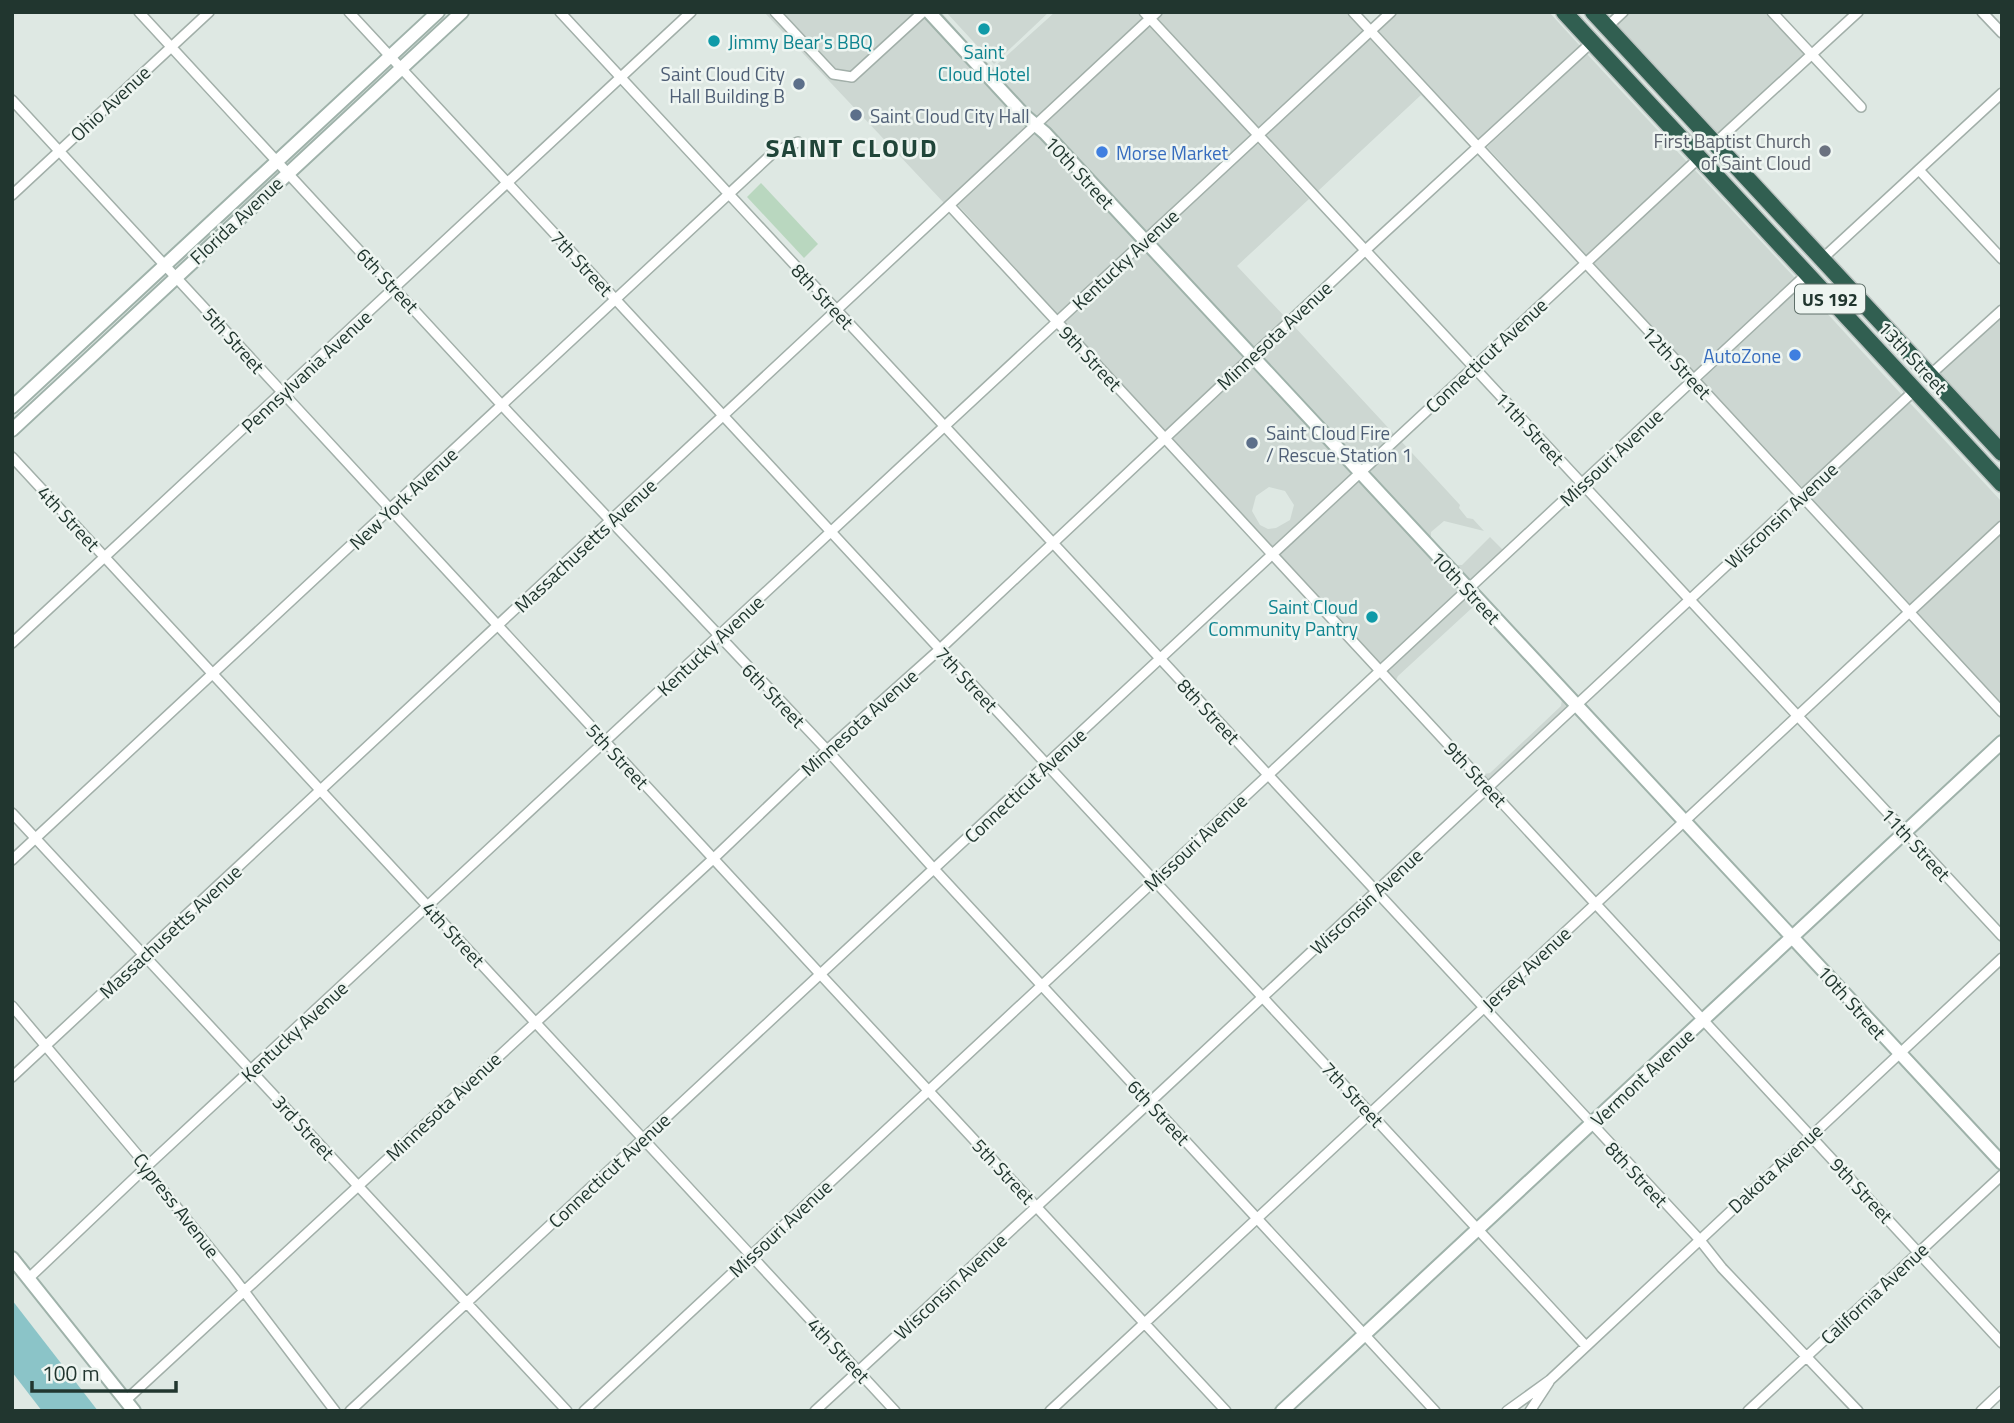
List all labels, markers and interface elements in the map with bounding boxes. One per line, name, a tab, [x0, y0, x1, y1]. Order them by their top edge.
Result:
marker: Saint Cloud Hotel	[976, 21, 992, 37]
place label: Jimmy Bear's BBQ	[728, 27, 873, 56]
marker: Jimmy Bear's BBQ	[706, 33, 722, 49]
place label: Saint Cloud Hotel	[938, 37, 1030, 88]
street label: Ohio Avenue	[63, 58, 157, 148]
place label: Saint Cloud City Hall Building B	[661, 59, 785, 110]
marker: Saint Cloud City Hall Building B	[791, 76, 807, 92]
place label: Saint Cloud City Hall	[870, 101, 1030, 130]
marker: Saint Cloud City Hall	[848, 107, 864, 123]
place label: First Baptist Church of Saint Cloud	[1653, 126, 1811, 177]
district label: SAINT CLOUD	[765, 128, 939, 167]
street label: 10th Street	[1038, 129, 1122, 216]
place label: Morse Market	[1116, 138, 1229, 167]
marker: First Baptist Church of Saint Cloud	[1817, 143, 1833, 159]
marker: Morse Market	[1094, 144, 1110, 160]
street label: Florida Avenue	[183, 169, 289, 271]
street label: Kentucky Avenue	[1065, 202, 1185, 316]
street label: 7th Street	[544, 224, 620, 303]
street label: 6th Street	[350, 241, 426, 320]
street label: 8th Street	[785, 257, 861, 336]
street label: Minnesota Avenue	[1210, 274, 1338, 396]
road number: US 192	[1795, 284, 1865, 314]
street label: Connecticut Avenue	[1418, 291, 1554, 419]
street label: 5th Street	[196, 300, 272, 380]
street label: Pennsylvania Avenue	[234, 303, 378, 439]
street label: 13th Street	[1871, 314, 1955, 401]
street label: 9th Street	[1053, 319, 1129, 398]
street label: 12th Street	[1635, 319, 1719, 406]
place label: AutoZone	[1703, 341, 1781, 370]
marker: AutoZone	[1787, 347, 1803, 363]
street label: 11th Street	[1488, 385, 1572, 472]
street label: Missouri Avenue	[1553, 401, 1669, 513]
place label: Saint Cloud Fire / Rescue Station 1	[1266, 418, 1412, 469]
marker: Saint Cloud Fire / Rescue Station 1	[1244, 435, 1260, 451]
street label: New York Avenue	[342, 440, 464, 556]
street label: Wisconsin Avenue	[1718, 455, 1844, 575]
street label: Massachusetts Avenue	[507, 471, 663, 619]
street label: 4th Street	[31, 479, 107, 558]
street label: 10th Street	[1424, 544, 1508, 631]
street label: Kentucky Avenue	[650, 588, 770, 702]
place label: Saint Cloud Community Pantry	[1208, 592, 1358, 643]
marker: Saint Cloud Community Pantry	[1364, 609, 1380, 625]
street label: 7th Street	[929, 640, 1005, 719]
street label: 6th Street	[736, 656, 813, 734]
street label: Minnesota Avenue	[794, 661, 924, 783]
street label: 8th Street	[1171, 672, 1247, 751]
street label: 5th Street	[580, 717, 656, 796]
street label: Connecticut Avenue	[957, 721, 1093, 849]
street label: 9th Street	[1438, 735, 1514, 814]
street label: Missouri Avenue	[1137, 786, 1253, 898]
street label: 11th Street	[1874, 801, 1958, 888]
street label: Wisconsin Avenue	[1303, 841, 1429, 961]
street label: Massachusetts Avenue	[92, 857, 248, 1005]
street label: 4th Street	[416, 895, 492, 974]
street label: Jersey Avenue	[1475, 919, 1577, 1017]
street label: 10th Street	[1811, 958, 1894, 1046]
street label: Kentucky Avenue	[234, 974, 354, 1088]
street label: Vermont Avenue	[1583, 1021, 1701, 1133]
street label: Minnesota Avenue	[379, 1045, 507, 1167]
street label: 7th Street	[1315, 1055, 1391, 1134]
street label: 6th Street	[1121, 1073, 1197, 1152]
street label: 3rd Street	[266, 1088, 342, 1166]
street label: Connecticut Avenue	[541, 1106, 677, 1234]
street label: Dakota Avenue	[1721, 1116, 1829, 1220]
street label: 5th Street	[966, 1132, 1042, 1211]
street label: 8th Street	[1599, 1135, 1675, 1214]
street label: Cypress Avenue	[127, 1146, 227, 1264]
street label: 9th Street	[1824, 1151, 1900, 1230]
street label: Missouri Avenue	[722, 1172, 838, 1284]
street label: Wisconsin Avenue	[887, 1226, 1013, 1346]
street label: California Avenue	[1813, 1235, 1935, 1351]
street label: 4th Street	[801, 1311, 877, 1390]
scale bar	[32, 1350, 175, 1394]
text: 100 m	[42, 1357, 99, 1389]

